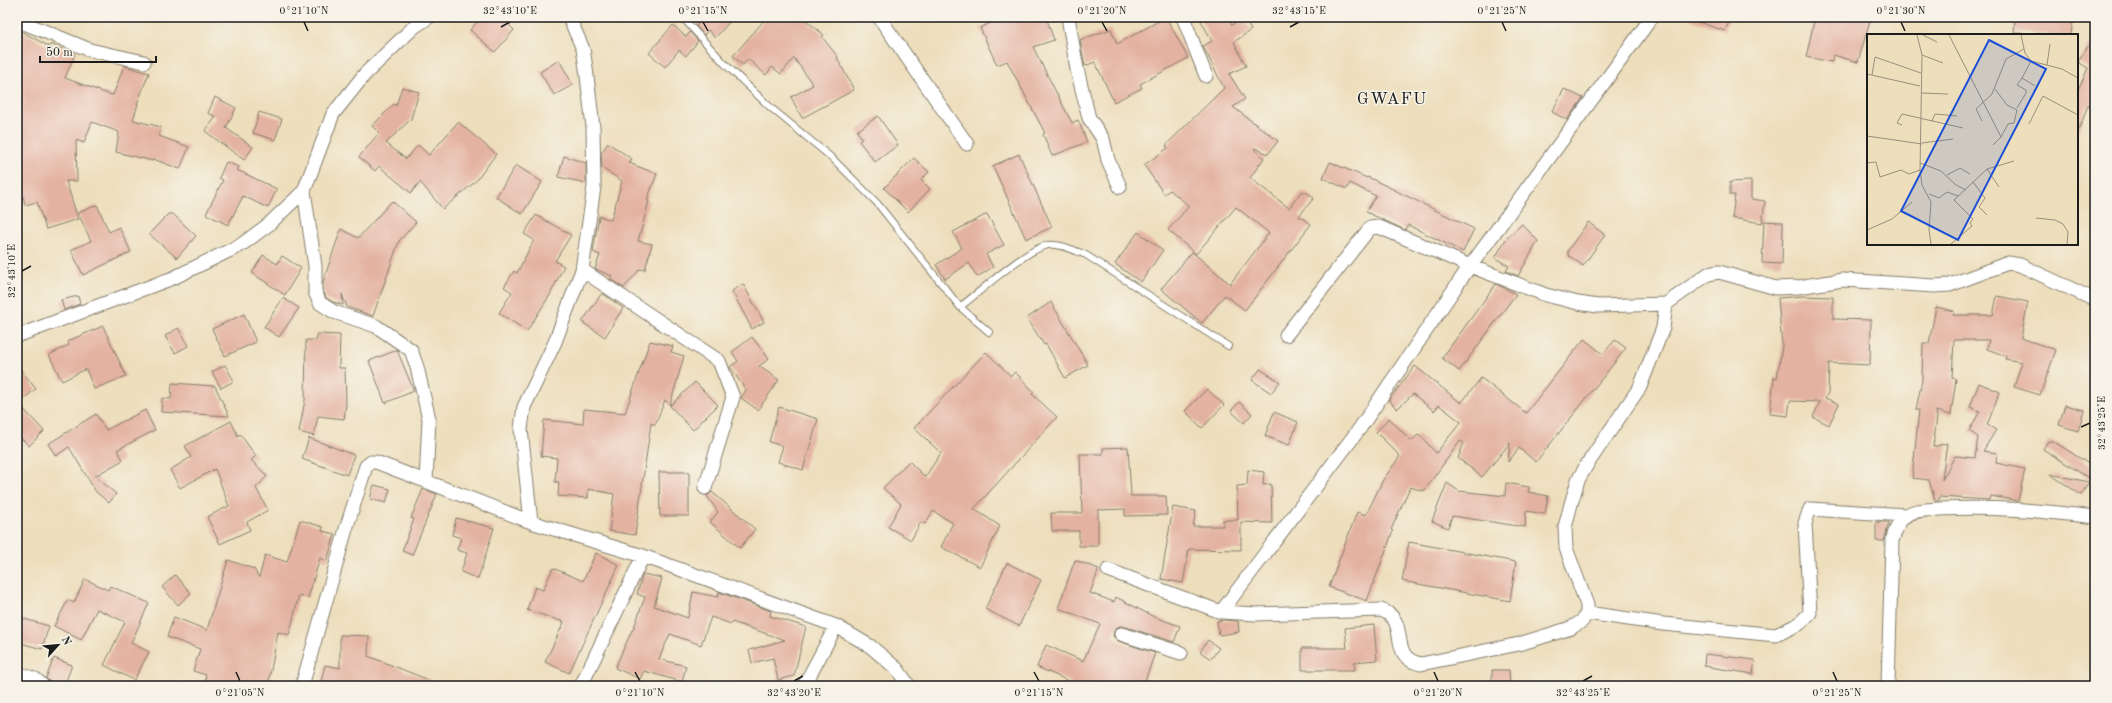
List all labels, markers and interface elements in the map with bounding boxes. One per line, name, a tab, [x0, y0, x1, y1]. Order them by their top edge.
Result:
text: 0°21'10"N	[280, 6, 329, 16]
text: 32°43'10"E	[483, 6, 537, 16]
text: 0°21'15"N	[679, 6, 728, 16]
text: 0°21'20"N	[1078, 6, 1127, 16]
text: 32°43'15"E	[1272, 6, 1326, 16]
text: 0°21'25"N	[1478, 6, 1527, 16]
text: 0°21'30"N	[1877, 6, 1926, 16]
inset map	[1867, 34, 2078, 245]
scale bar	[40, 38, 156, 64]
text: 50 m	[46, 46, 73, 59]
district label: GWAFU	[1357, 91, 1427, 108]
text: 32°43'10"E	[7, 244, 17, 298]
text: 32°43'25"E	[2097, 396, 2107, 450]
north arrow	[38, 625, 78, 665]
text: N	[59, 635, 73, 648]
text: 0°21'05"N	[216, 688, 265, 698]
text: 0°21'10"N	[616, 688, 665, 698]
text: 32°43'20"E	[767, 688, 821, 698]
text: 0°21'15"N	[1015, 688, 1064, 698]
text: 0°21'20"N	[1414, 688, 1463, 698]
text: 32°43'25"E	[1556, 688, 1610, 698]
text: 0°21'25"N	[1813, 688, 1862, 698]

